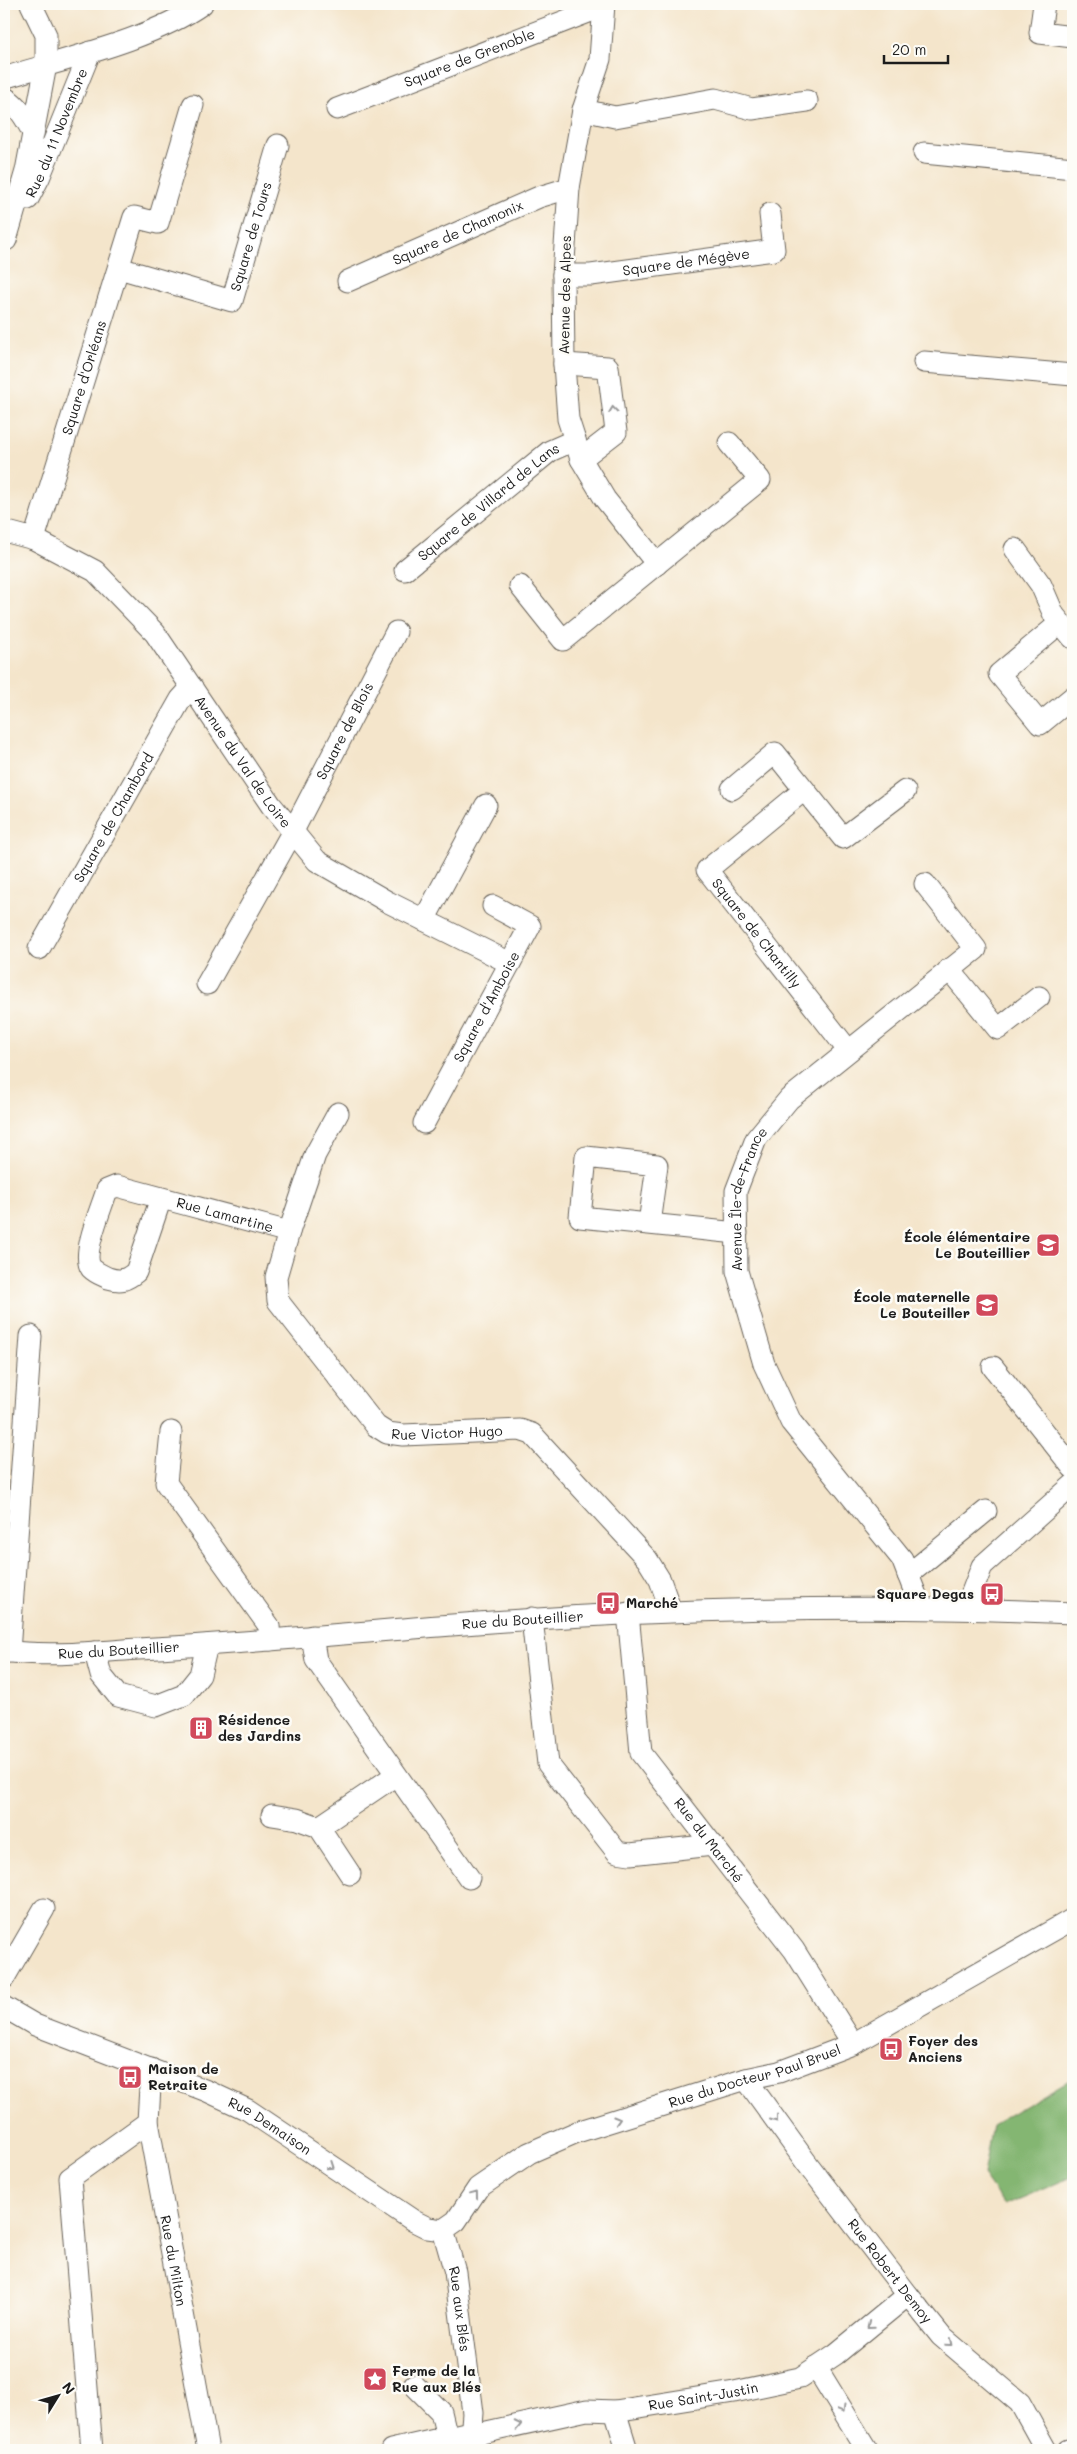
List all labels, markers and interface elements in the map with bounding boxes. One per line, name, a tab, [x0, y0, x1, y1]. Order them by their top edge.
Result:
street label: Square de Grenoble	[401, 24, 537, 91]
scale bar	[884, 32, 948, 64]
text: 20 m	[892, 39, 926, 59]
street label: Rue du 11 Novembre	[20, 65, 91, 201]
street label: Square de Tours	[225, 179, 276, 293]
street label: Square de Chamonix	[389, 195, 526, 269]
street label: Avenue des Alpes	[554, 235, 575, 355]
street label: Square de Mégève	[621, 243, 751, 280]
street label: Square d'Orléans	[57, 318, 110, 437]
one-way arrow	[608, 406, 619, 414]
street label: Square de Villard de Lans	[413, 438, 562, 565]
street label: Square de Blois	[311, 679, 377, 783]
street label: Avenue du Val de Loire	[191, 691, 296, 832]
street label: Square de Chambord	[69, 749, 158, 886]
street label: Square de Chantilly	[708, 874, 806, 992]
street label: Square d'Amboise	[449, 948, 524, 1065]
street label: Avenue Île-de-France	[726, 1123, 771, 1271]
street label: Rue Lamartine	[174, 1192, 276, 1236]
place label: École élémentaire Le Bouteillier	[904, 1227, 1030, 1262]
school or university icon: École élémentaire Le Bouteillier	[1035, 1232, 1061, 1258]
place label: École maternelle Le Bouteiller	[853, 1287, 970, 1322]
school or university icon: École maternelle Le Bouteiller	[974, 1292, 1000, 1318]
street label: Rue Victor Hugo	[390, 1421, 503, 1444]
bus stop icon: Square Degas	[979, 1581, 1005, 1607]
place label: Square Degas	[877, 1584, 974, 1603]
bus stop icon: Marché	[595, 1590, 621, 1616]
place label: Marché	[626, 1593, 678, 1612]
street label: Rue du Bouteillier	[461, 1606, 584, 1633]
street label: Rue du Bouteillier	[58, 1637, 180, 1663]
place label: Résidence des Jardins	[218, 1710, 301, 1745]
building icon: Résidence des Jardins	[188, 1715, 214, 1741]
street label: Rue du Marché	[670, 1794, 748, 1886]
place label: Foyer des Anciens	[908, 2031, 978, 2066]
bus stop icon: Foyer des Anciens	[878, 2036, 904, 2062]
street label: Rue du Docteur Paul Bruel	[666, 2040, 843, 2112]
place label: Maison de Retraite	[148, 2059, 219, 2094]
bus stop icon: Maison de Retraite	[117, 2064, 143, 2090]
street label: Rue Demaison	[225, 2092, 315, 2159]
one-way arrow	[769, 2113, 778, 2122]
one-way arrow	[612, 2115, 621, 2125]
one-way arrow	[326, 2160, 335, 2169]
one-way arrow	[469, 2190, 478, 2200]
street label: Rue du Milton	[156, 2214, 191, 2308]
street label: Rue Robert Demoy	[844, 2215, 937, 2327]
street label: Rue aux Blés	[445, 2264, 475, 2353]
one-way arrow	[867, 2321, 876, 2329]
one-way arrow	[944, 2338, 953, 2347]
place label: Ferme de la Rue aux Blés	[392, 2361, 481, 2396]
place icon: Ferme de la Rue aux Blés	[362, 2366, 388, 2392]
north arrow	[32, 2372, 82, 2422]
street label: Rue Saint-Justin	[647, 2377, 760, 2415]
text: N	[58, 2378, 80, 2398]
one-way arrow	[835, 2403, 845, 2412]
one-way arrow	[514, 2420, 523, 2431]

